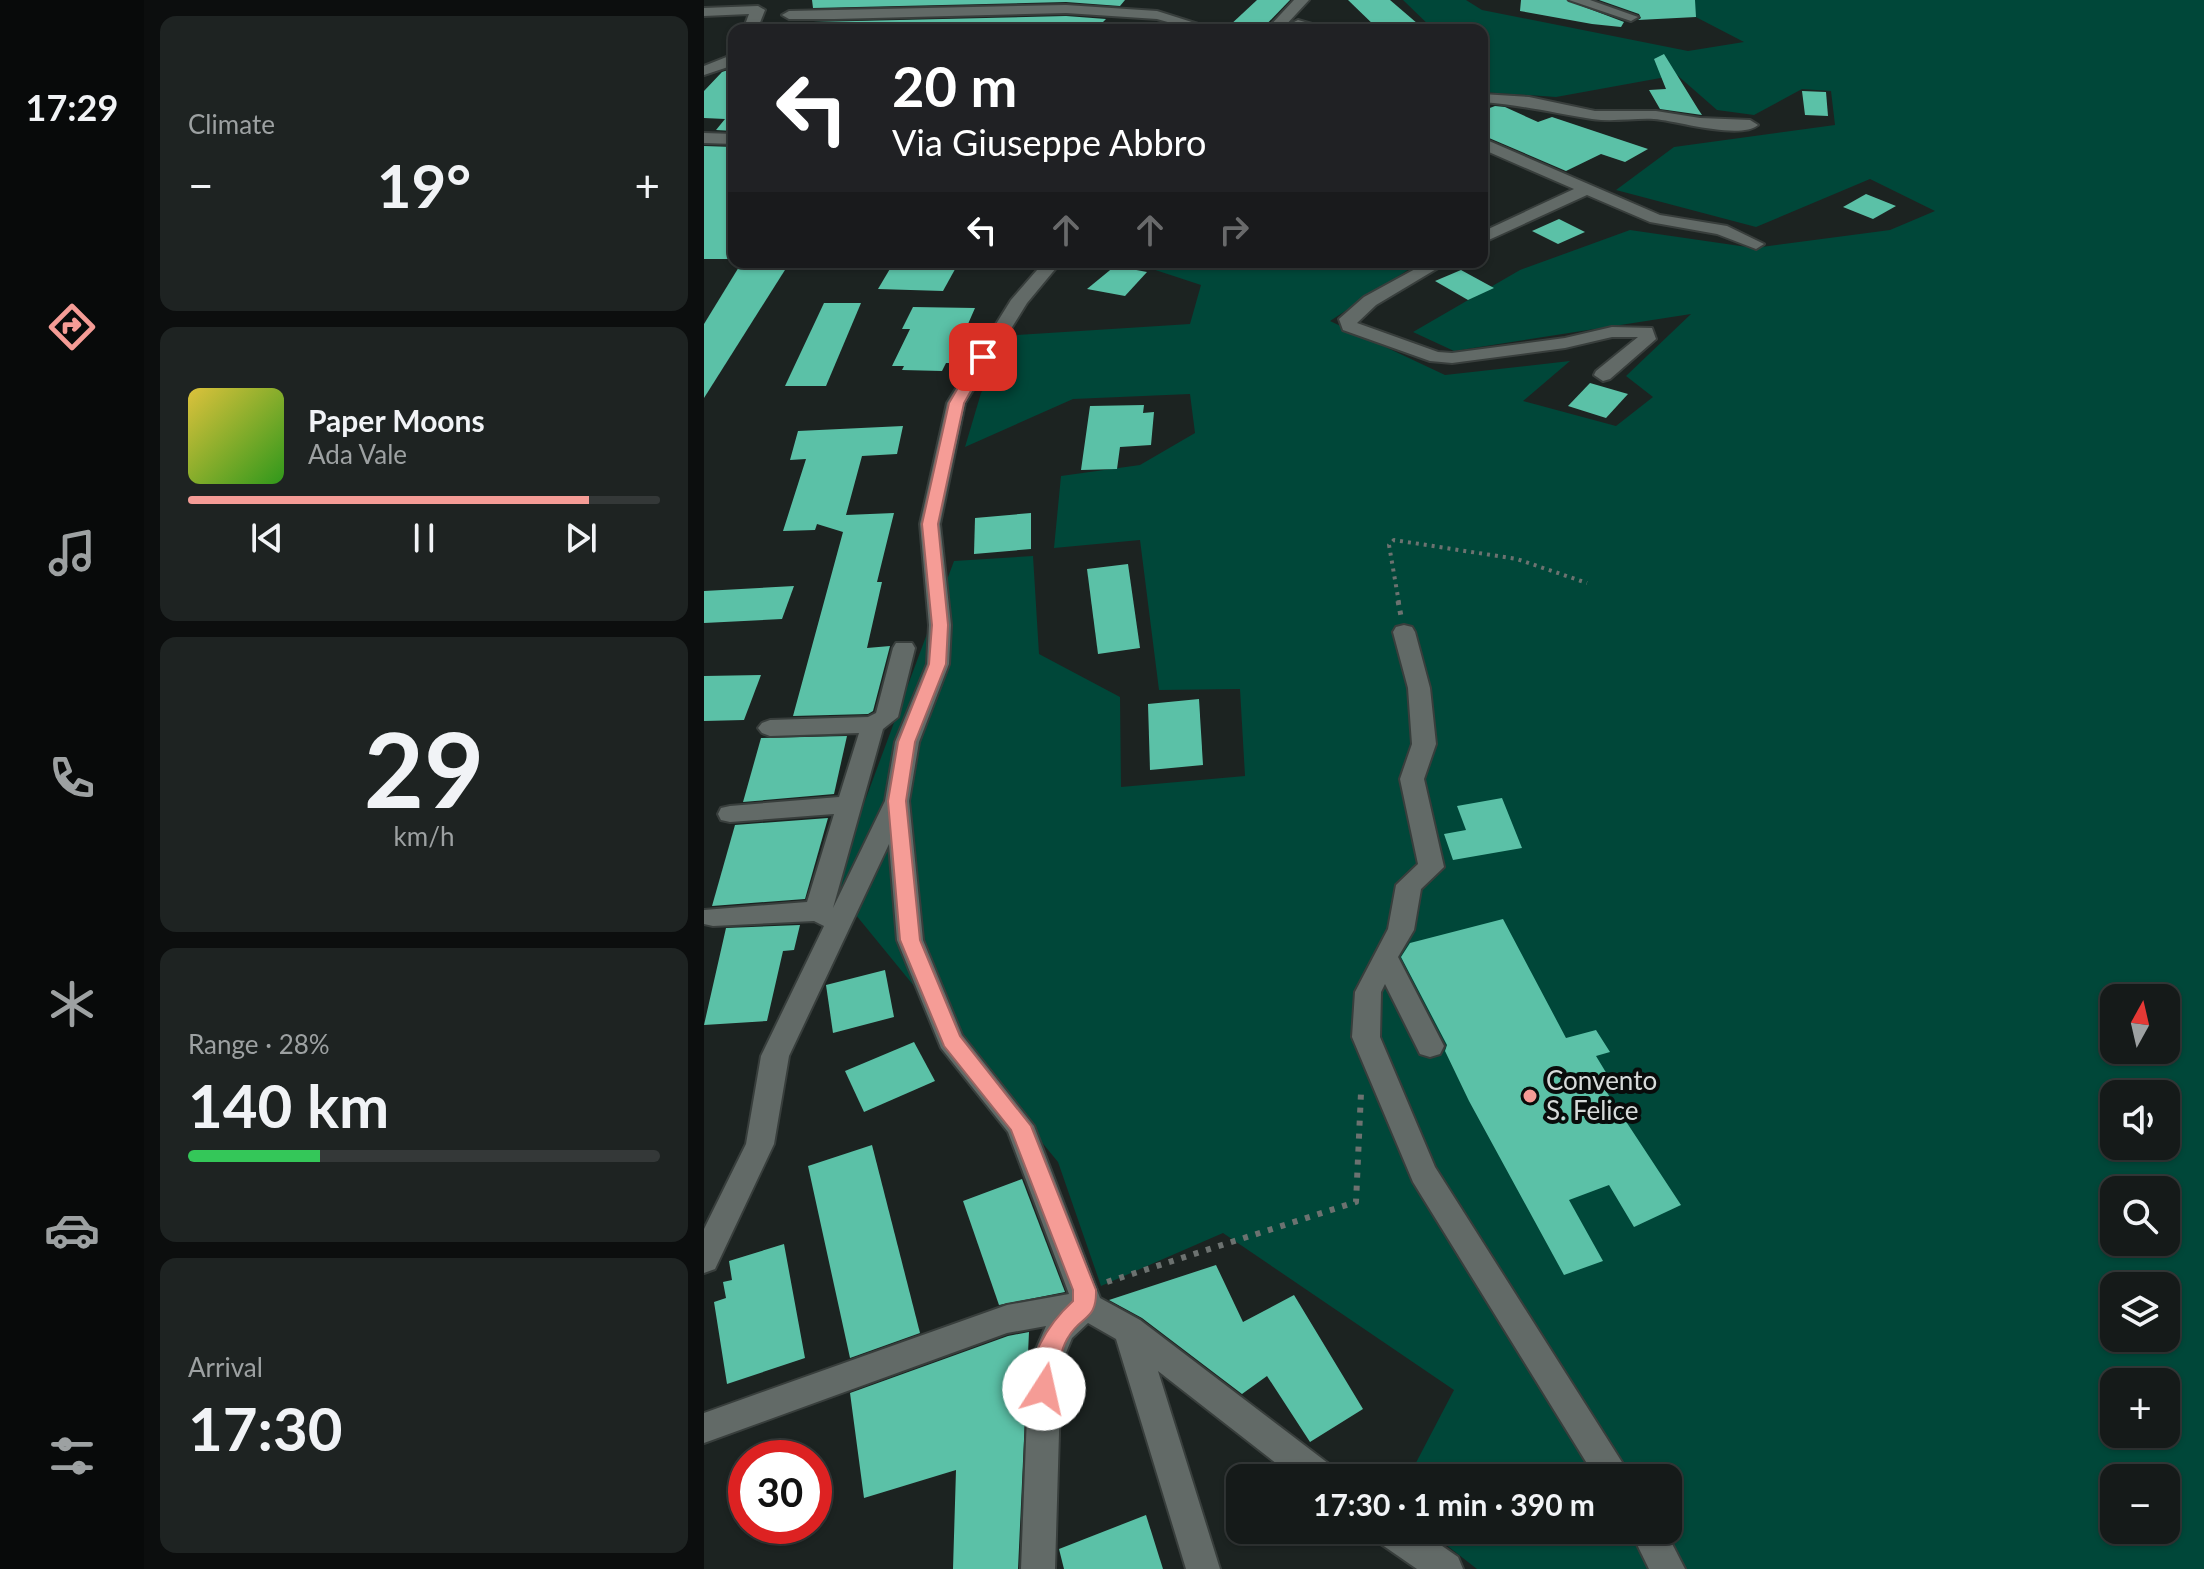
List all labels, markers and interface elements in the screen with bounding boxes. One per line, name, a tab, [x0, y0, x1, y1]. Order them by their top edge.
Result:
text: 20 m	[892, 52, 1017, 119]
icon: left	[760, 56, 864, 160]
text: 17:29	[26, 85, 118, 129]
text: Climate	[188, 108, 275, 140]
text: Via Giuseppe Abbro	[892, 120, 1206, 164]
text: 19°	[377, 149, 471, 221]
text: −	[188, 159, 214, 211]
text: +	[634, 159, 660, 211]
icon: left	[960, 208, 1004, 252]
icon: ahead	[1044, 208, 1088, 252]
icon: ahead	[1128, 208, 1172, 252]
icon: right	[1212, 208, 1256, 252]
icon: directions	[44, 299, 100, 355]
pin	[949, 323, 1017, 391]
icon: arrive	[961, 335, 1005, 379]
text: Paper Moons	[308, 402, 485, 438]
text: Ada Vale	[308, 438, 407, 470]
icon: previous	[245, 516, 289, 560]
icon: pause	[402, 516, 446, 560]
icon: next	[559, 516, 603, 560]
icon: music	[44, 525, 100, 581]
text: 29	[364, 705, 484, 830]
icon: phone	[44, 750, 100, 806]
text: km/h	[394, 820, 454, 852]
icon: climate	[44, 976, 100, 1032]
north arrow	[2100, 984, 2180, 1064]
map controls	[2100, 984, 2180, 1544]
text: Range · 28%	[188, 1028, 330, 1060]
place label: Convento S. Felice	[1546, 1064, 1657, 1126]
text: 140 km	[188, 1069, 389, 1141]
button: sound	[2100, 1080, 2180, 1160]
marker: Convento S. Felice	[1521, 1087, 1539, 1105]
button: search	[2100, 1176, 2180, 1256]
icon: car	[44, 1202, 100, 1258]
button: layers	[2100, 1272, 2180, 1352]
position arrow	[1002, 1347, 1086, 1431]
text: Arrival	[188, 1351, 263, 1383]
button: +	[2100, 1368, 2180, 1448]
text: 17:30	[188, 1392, 343, 1464]
icon: filters	[44, 1428, 100, 1484]
speed limit sign: 30	[728, 1440, 832, 1544]
button: −	[2100, 1464, 2180, 1544]
text: 17:30 · 1 min · 390 m	[1313, 1486, 1595, 1522]

